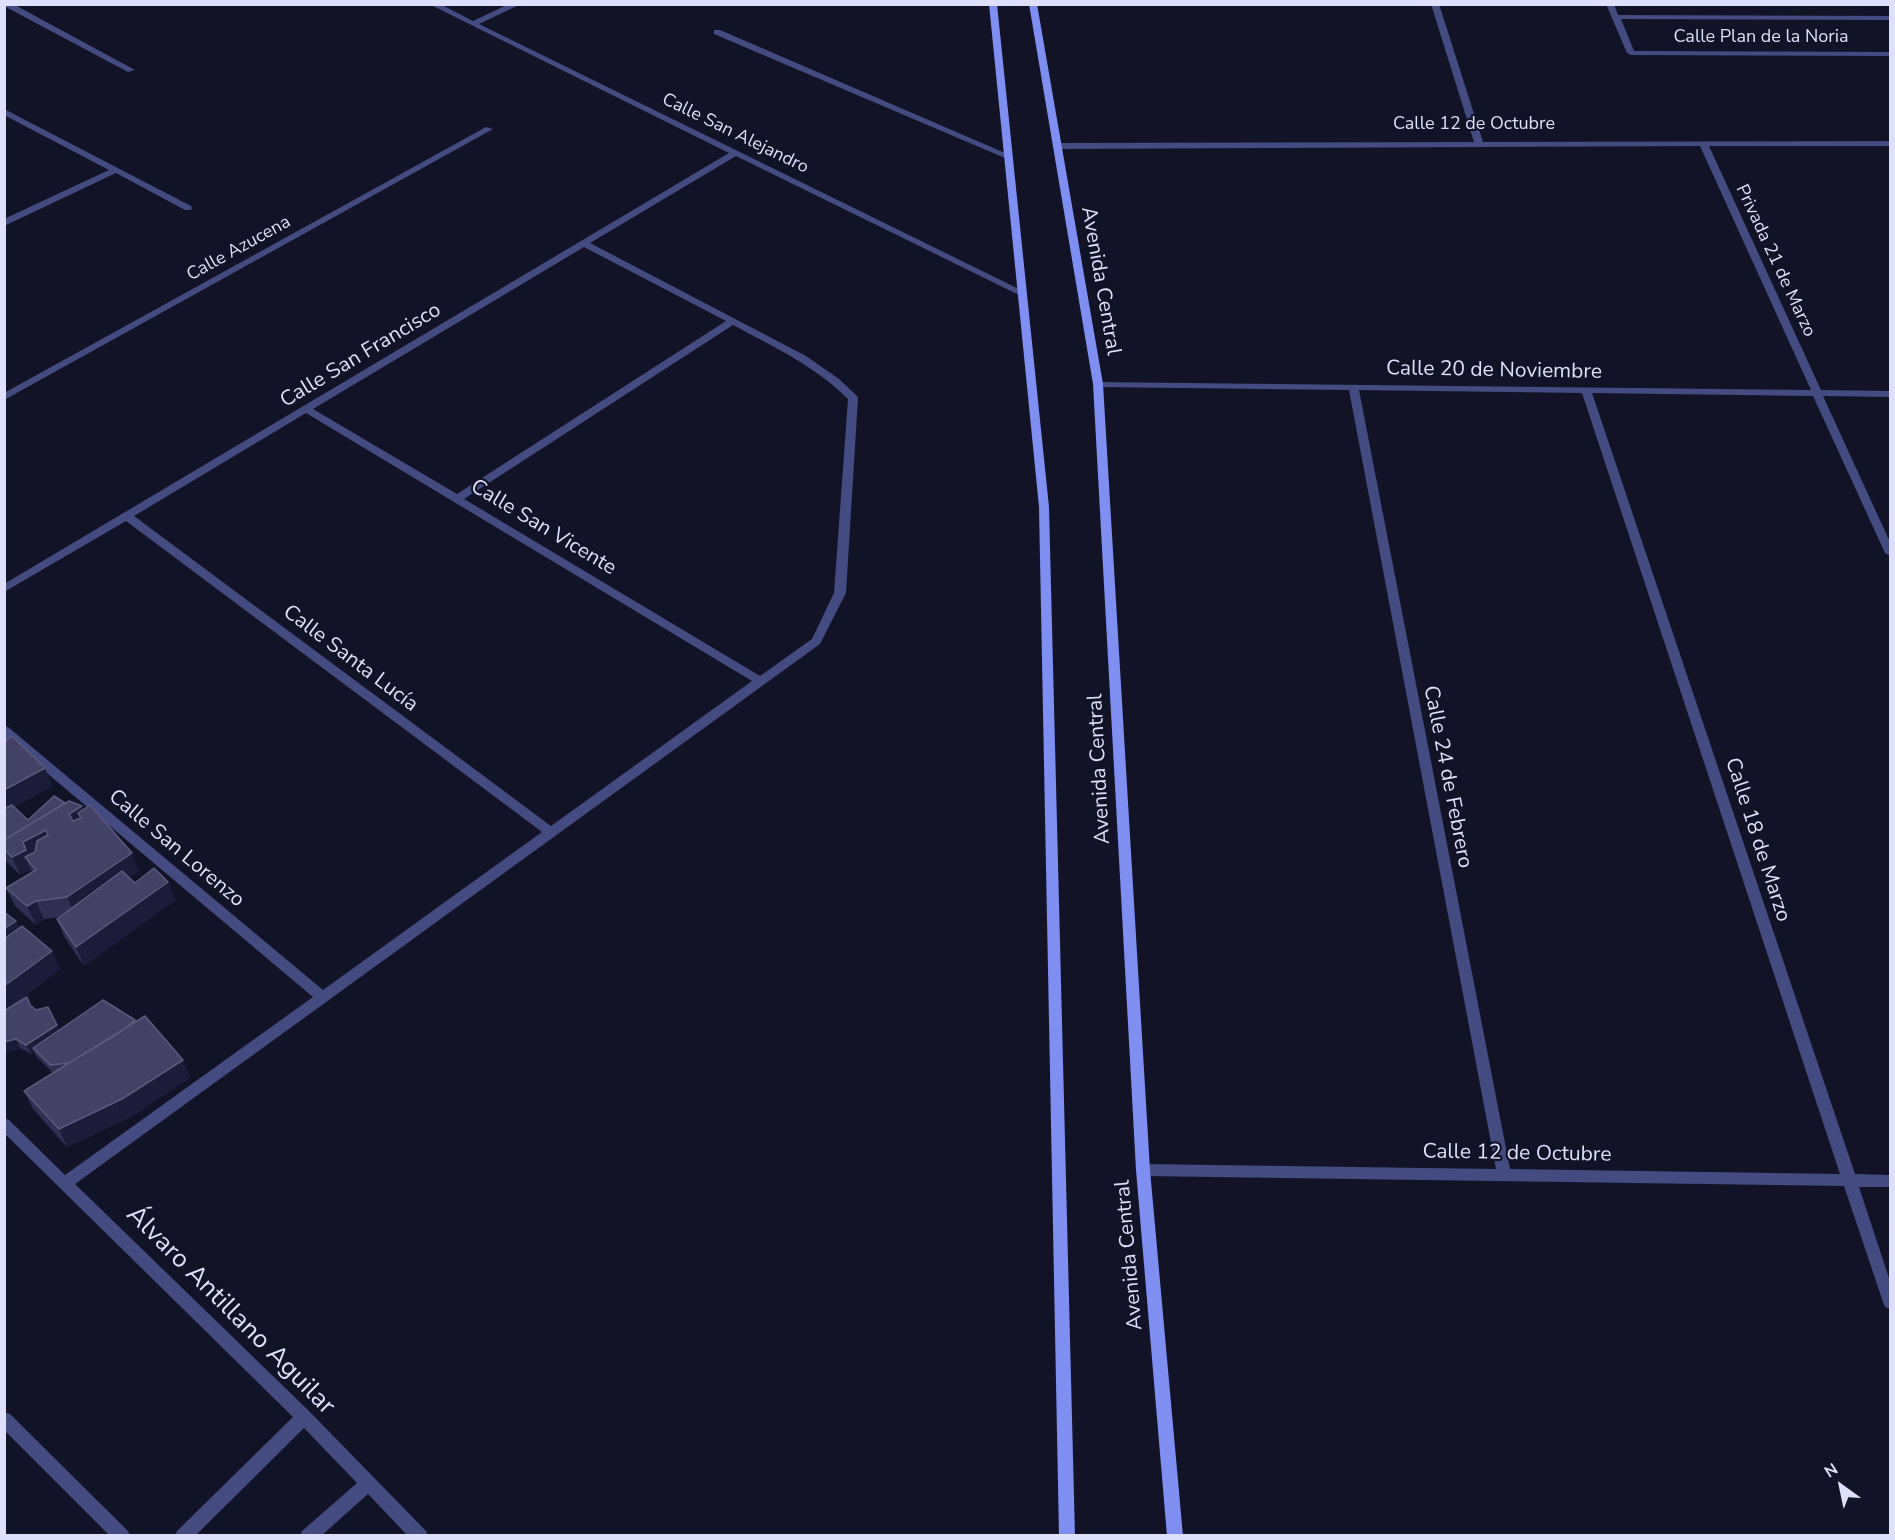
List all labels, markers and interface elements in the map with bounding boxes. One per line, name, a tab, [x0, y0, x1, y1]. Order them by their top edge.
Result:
street label: Calle Plan de la Noria	[1674, 27, 1848, 49]
street label: Calle San Alejandro	[658, 89, 812, 179]
street label: Calle 12 de Octubre	[1393, 114, 1555, 136]
street label: Privada 21 de Marzo	[1730, 181, 1820, 341]
street label: Avenida Central	[1075, 205, 1125, 357]
street label: Calle Azucena	[183, 212, 295, 286]
street label: Calle San Francisco	[276, 298, 446, 414]
street label: Calle 20 de Noviembre	[1386, 357, 1602, 385]
street label: Calle San Vicente	[466, 475, 620, 581]
street label: Calle Santa Lucía	[278, 600, 422, 718]
street label: Calle 24 de Febrero	[1417, 684, 1477, 870]
street label: Avenida Central	[1083, 693, 1117, 845]
street label: Calle 18 de Marzo	[1719, 755, 1795, 925]
street label: Calle San Lorenzo	[103, 785, 249, 913]
street label: Calle 12 de Octubre	[1422, 1140, 1612, 1168]
street label: Avenida Central	[1111, 1179, 1149, 1331]
street label: Álvaro Antillano Aguilar	[119, 1200, 341, 1422]
north arrow	[1811, 1456, 1871, 1516]
text: N	[1820, 1458, 1842, 1483]

